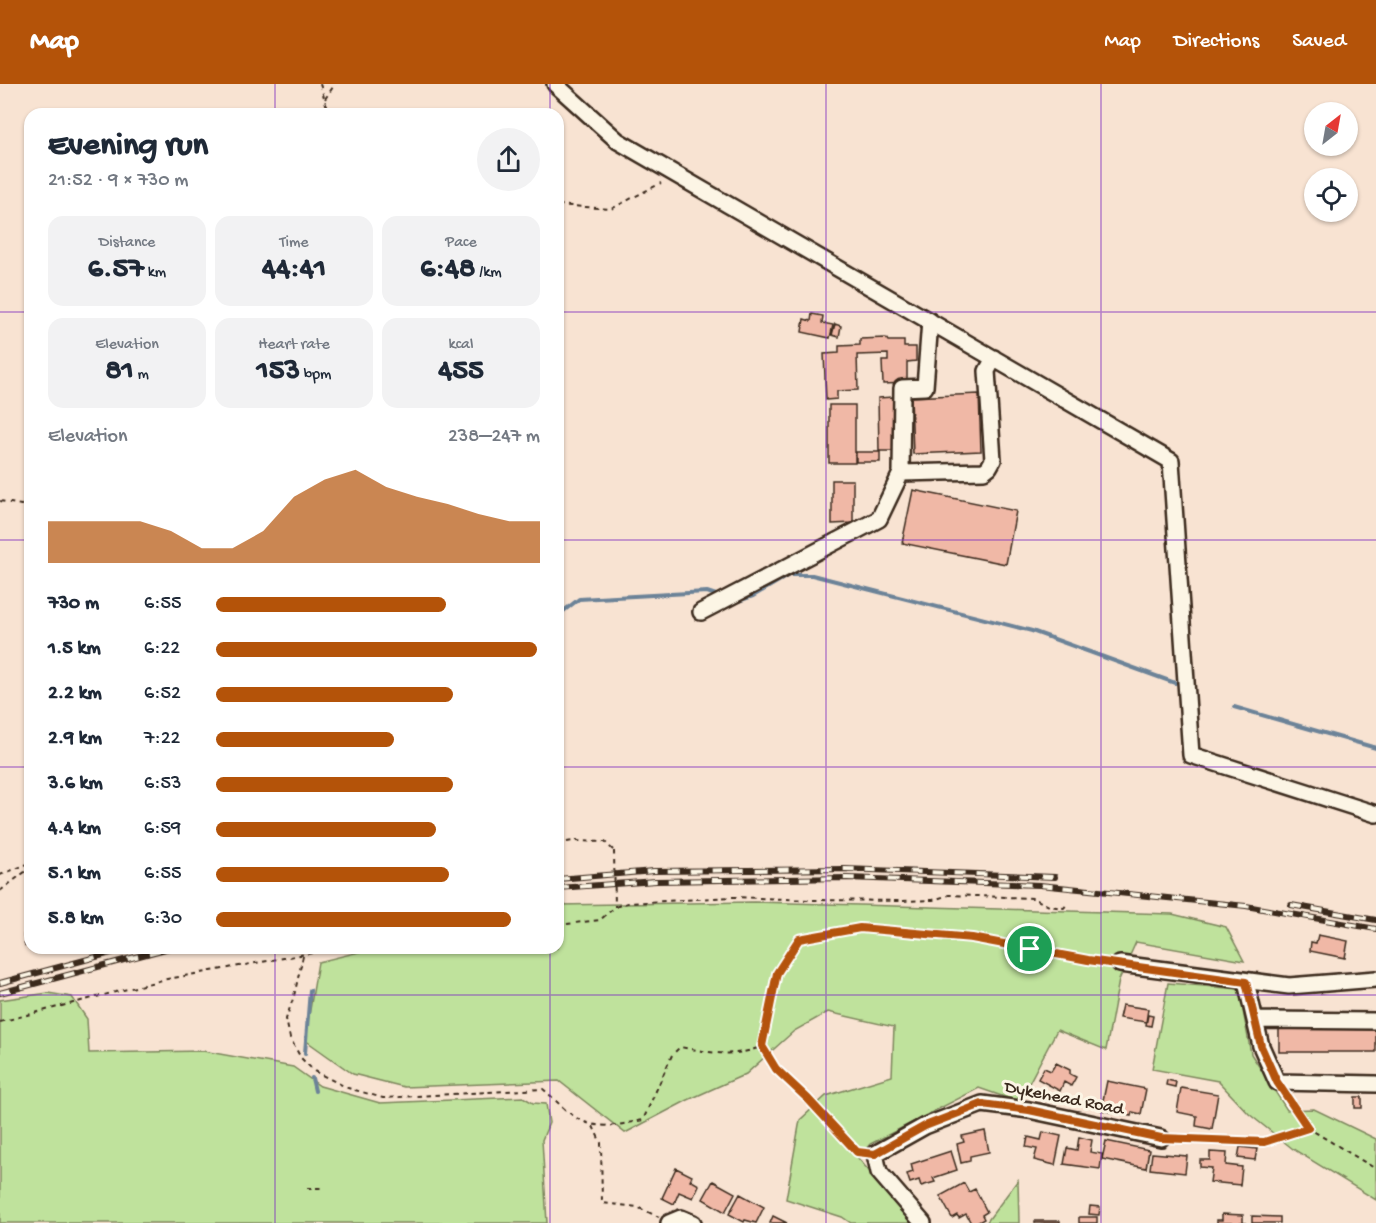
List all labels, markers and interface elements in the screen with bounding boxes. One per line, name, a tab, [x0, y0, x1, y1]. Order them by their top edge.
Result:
text: Map	[30, 26, 79, 59]
text: Map	[1104, 30, 1141, 55]
text: Directions	[1174, 30, 1259, 55]
text: Saved	[1292, 30, 1346, 55]
north arrow	[1304, 102, 1358, 156]
map controls	[1304, 102, 1358, 222]
text: Evening run	[48, 128, 208, 166]
button: share	[477, 128, 540, 191]
button: locate	[1304, 168, 1358, 222]
text: 21:52 · 9 × 730 m	[48, 170, 188, 193]
text: Distance	[99, 234, 155, 253]
text: Time	[279, 234, 309, 253]
text: Pace	[445, 234, 477, 253]
text: 6.57	[88, 253, 144, 288]
text: 44:41	[262, 253, 326, 288]
text: 6:48	[420, 253, 476, 288]
text: km	[144, 264, 166, 283]
text: /km	[476, 264, 502, 283]
text: Elevation	[95, 336, 159, 355]
text: Heart rate	[258, 336, 330, 355]
text: kcal	[449, 336, 473, 355]
text: 81	[105, 355, 134, 390]
text: 153	[257, 355, 300, 390]
text: 455	[438, 355, 484, 390]
text: m	[134, 366, 149, 385]
text: bpm	[300, 366, 331, 385]
text: Elevation	[48, 426, 128, 449]
text: 238–247 m	[448, 426, 540, 449]
text: 730 m	[48, 593, 99, 616]
text: 6:55	[144, 593, 181, 616]
text: 1.5 km	[48, 638, 101, 661]
text: 6:22	[144, 638, 180, 661]
text: 2.2 km	[48, 683, 102, 706]
text: 6:52	[144, 683, 181, 706]
text: 2.9 km	[48, 728, 102, 751]
text: 7:22	[144, 728, 180, 751]
text: 3.6 km	[48, 773, 103, 796]
text: 6:53	[144, 773, 181, 796]
text: 4.4 km	[48, 818, 101, 841]
text: 6:59	[144, 818, 181, 841]
text: 5.1 km	[48, 863, 101, 886]
text: 6:55	[144, 863, 181, 886]
text: 5.8 km	[48, 908, 104, 931]
text: 6:30	[144, 908, 182, 931]
pin	[1004, 923, 1055, 974]
icon: arrive	[1013, 932, 1046, 965]
street label: Dykehead Road	[1002, 1077, 1127, 1121]

